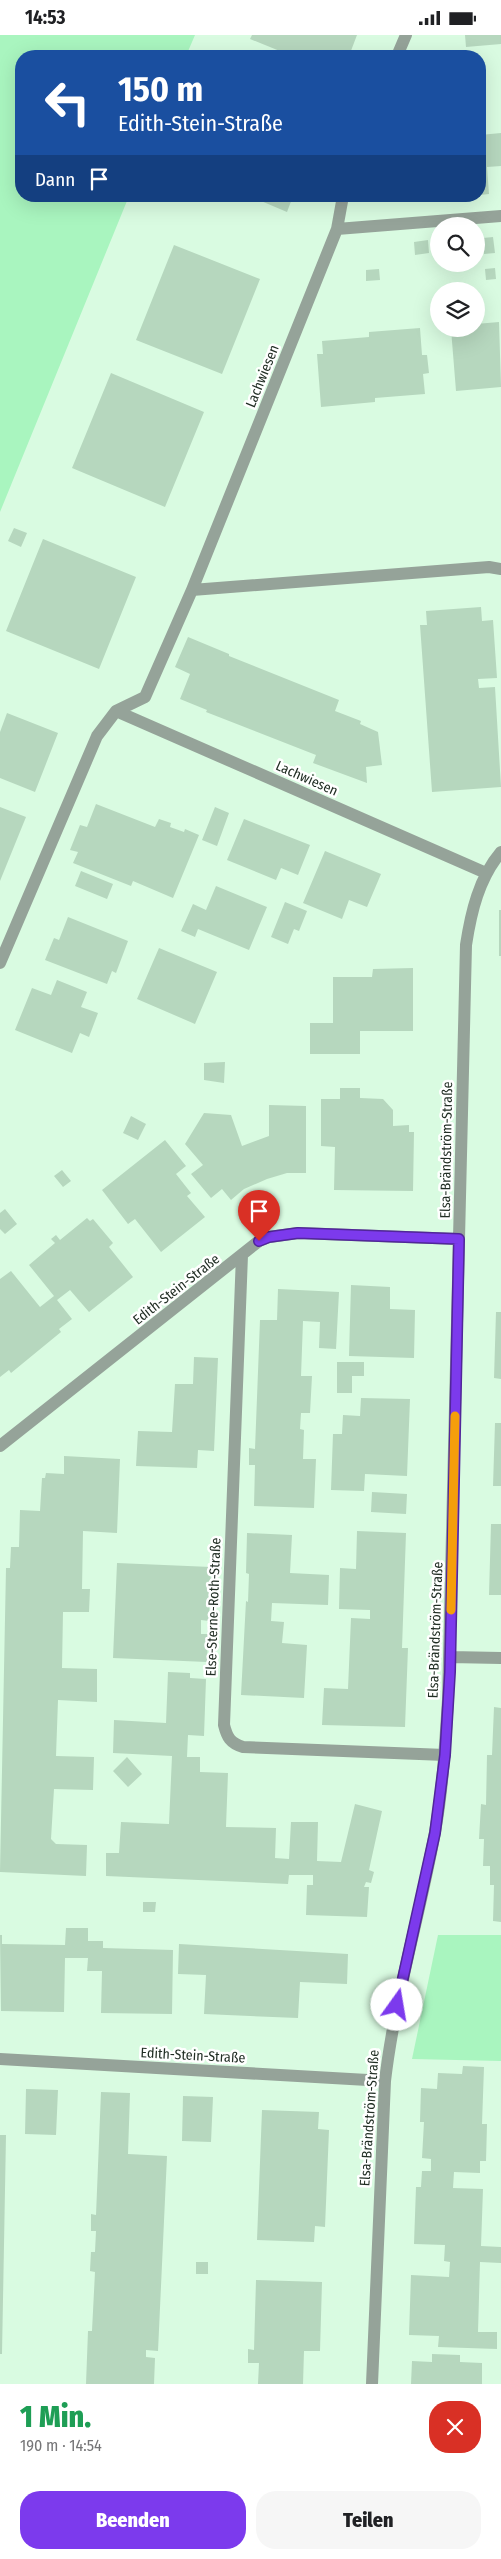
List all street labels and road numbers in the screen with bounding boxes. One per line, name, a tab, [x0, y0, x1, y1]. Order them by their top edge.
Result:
street label: Lachwiesen	[242, 342, 283, 410]
street label: Lachwiesen	[273, 757, 341, 800]
street label: Elsa-Brändström-Straße	[437, 1081, 456, 1219]
street label: Edith-Stein-Straße	[130, 1250, 223, 1328]
street label: Else-Sterne-Roth-Straße	[203, 1537, 224, 1677]
street label: Elsa-Brändström-Straße	[425, 1561, 446, 1699]
street label: Edith-Stein-Straße	[140, 2044, 246, 2067]
street label: Elsa-Brändström-Straße	[356, 2049, 383, 2187]

